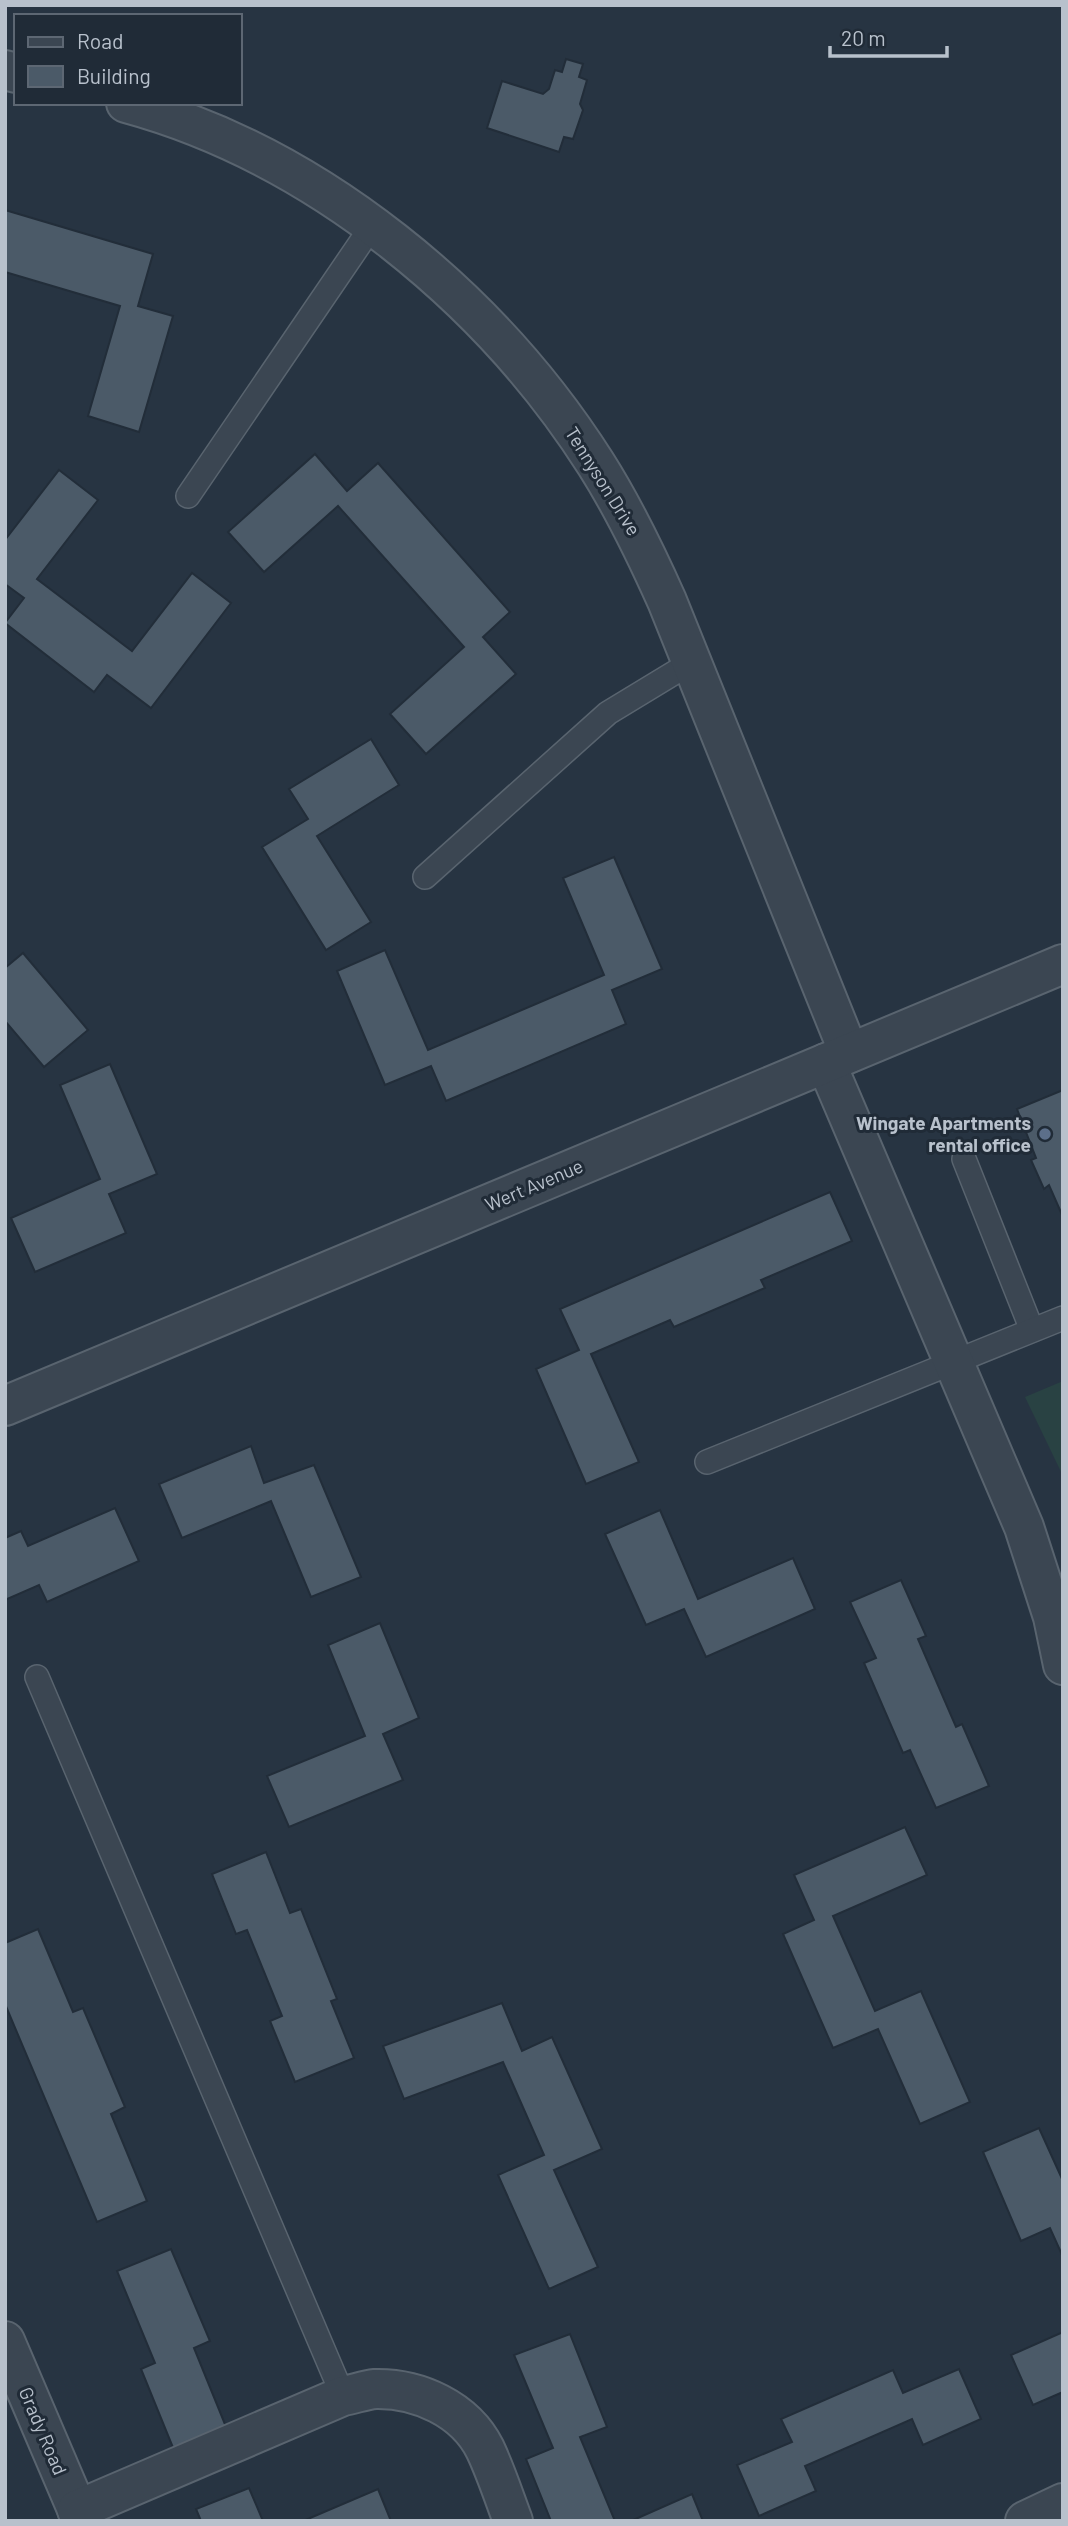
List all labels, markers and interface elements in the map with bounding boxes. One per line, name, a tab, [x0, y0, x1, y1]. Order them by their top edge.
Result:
legend	[14, 14, 242, 105]
scale bar	[830, 14, 947, 58]
text: 20 m	[841, 25, 886, 50]
text: Road	[77, 28, 123, 53]
text: Building	[77, 63, 151, 88]
street label: Tennyson Drive	[561, 422, 646, 539]
place label: Wingate Apartments rental office	[856, 1111, 1031, 1156]
marker: Wingate Apartments rental office	[1037, 1126, 1053, 1142]
street label: Wert Avenue	[481, 1154, 586, 1215]
street label: Grady Road	[15, 2383, 72, 2478]

